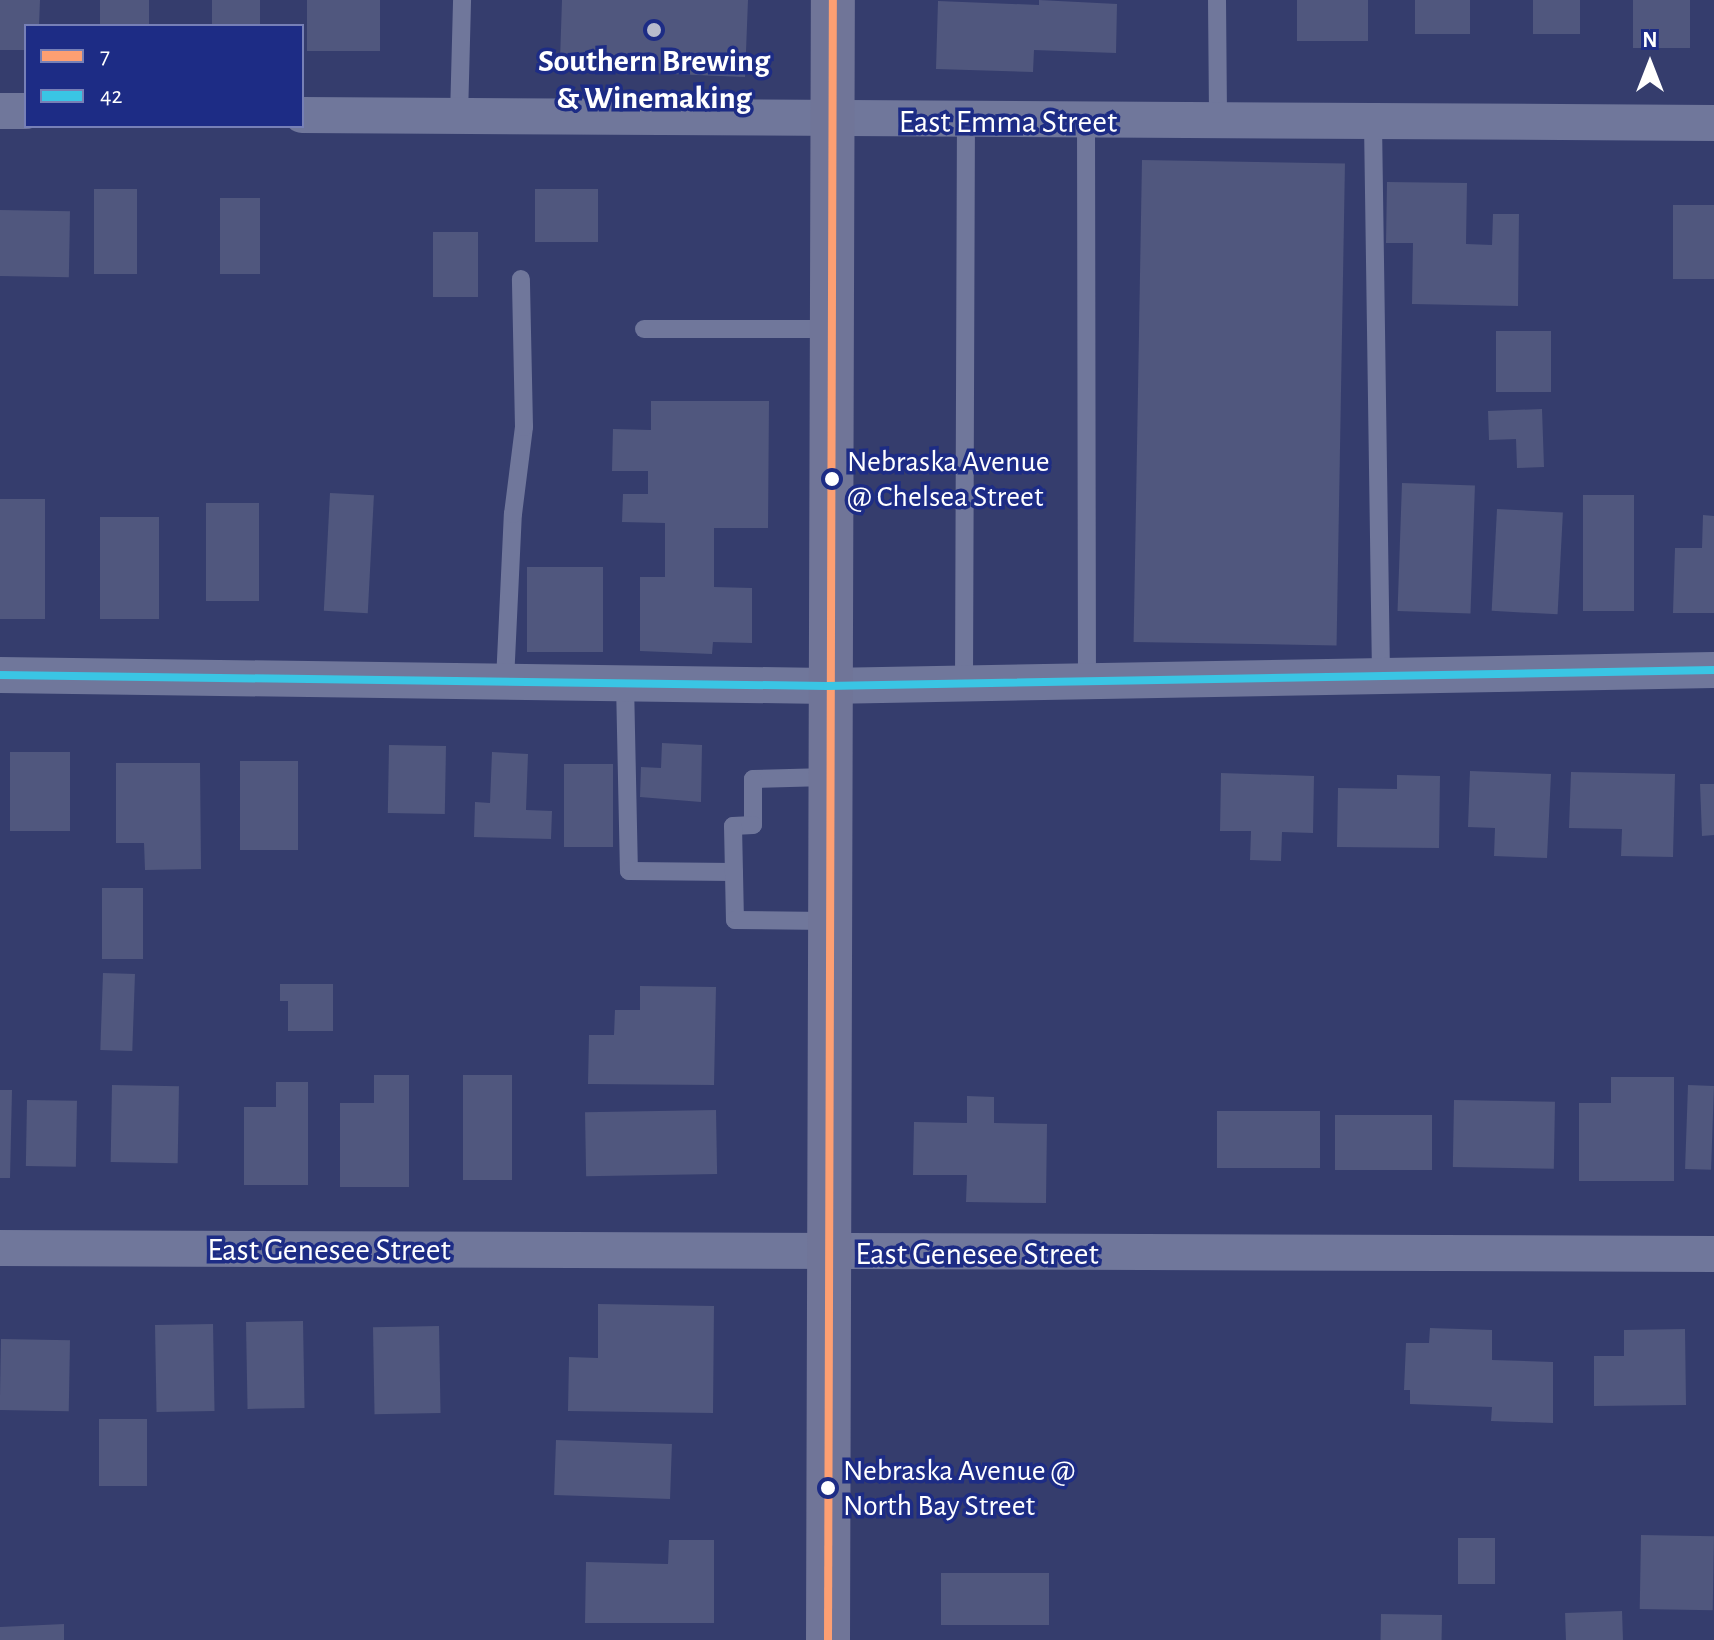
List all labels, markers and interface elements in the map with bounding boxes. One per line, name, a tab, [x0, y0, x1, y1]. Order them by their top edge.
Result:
marker: Southern Brewing & Winemaking	[645, 21, 663, 39]
legend	[24, 24, 304, 128]
north arrow	[1610, 24, 1690, 104]
text: N	[1642, 29, 1658, 51]
place label: Southern Brewing & Winemaking	[538, 43, 770, 118]
text: 7	[100, 44, 110, 68]
text: 42	[100, 84, 122, 108]
street label: East Emma Street	[899, 103, 1117, 141]
place label: Nebraska Avenue @ Chelsea Street	[847, 444, 1050, 514]
marker: Nebraska Avenue @ Chelsea Street	[824, 471, 840, 487]
street label: East Genesee Street	[207, 1231, 451, 1269]
street label: East Genesee Street	[855, 1235, 1099, 1273]
place label: Nebraska Avenue @ North Bay Street	[843, 1453, 1075, 1524]
marker: Nebraska Avenue @ North Bay Street	[820, 1480, 836, 1496]

